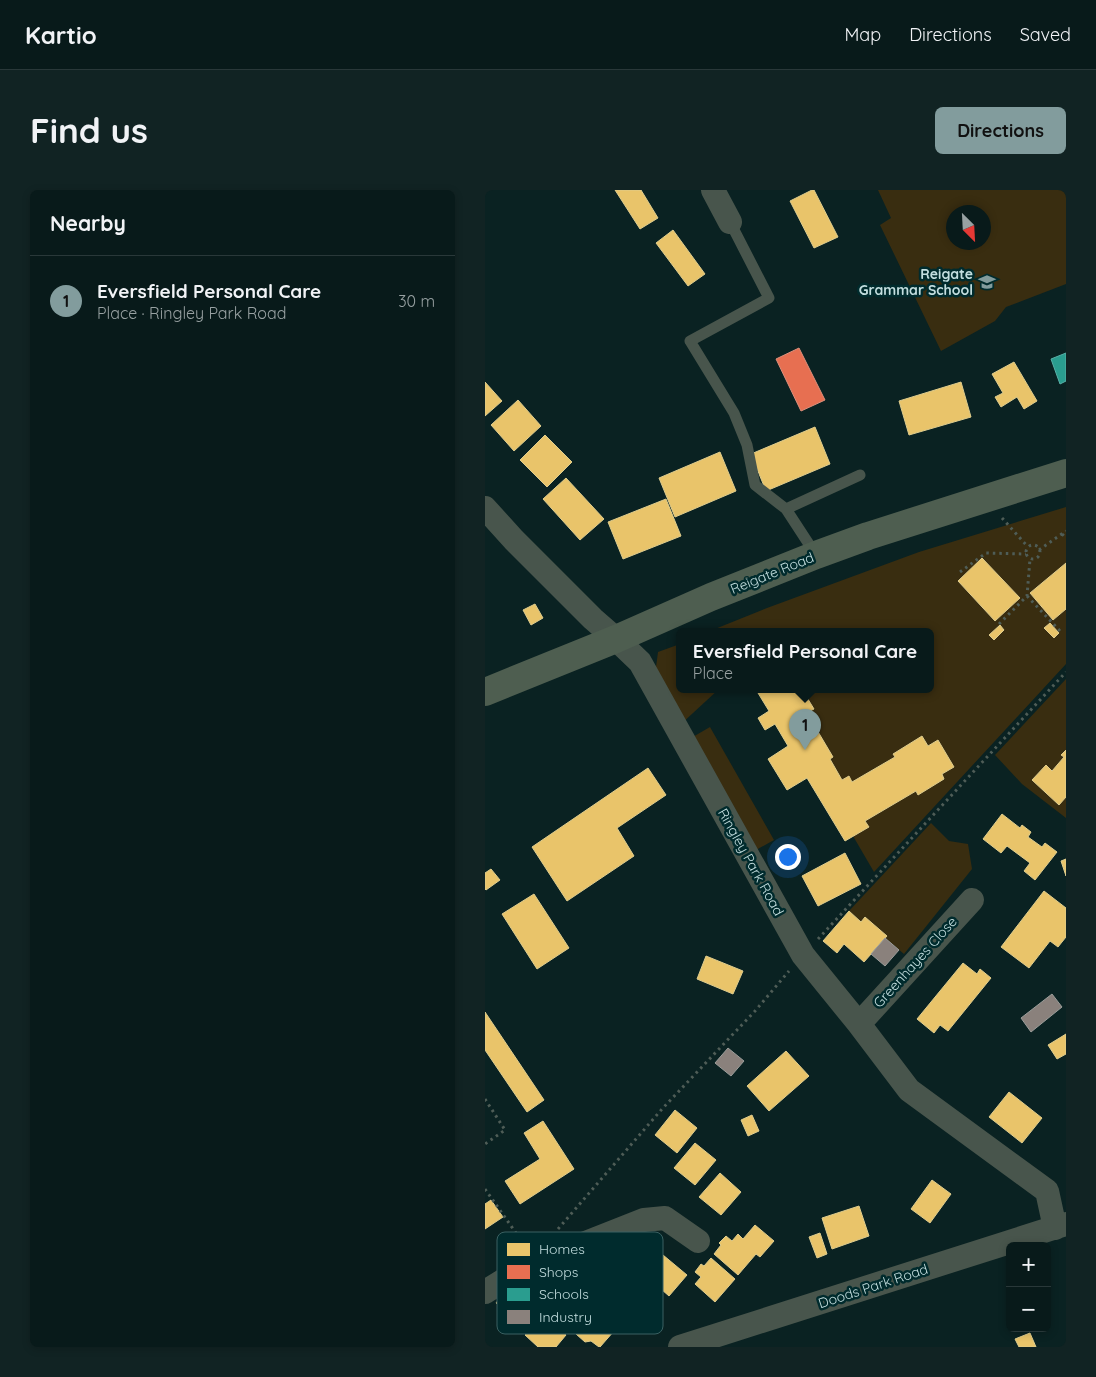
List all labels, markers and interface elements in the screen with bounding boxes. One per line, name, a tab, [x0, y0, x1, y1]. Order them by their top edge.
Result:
text: Kartio	[25, 20, 97, 50]
text: Map	[844, 23, 881, 46]
text: Directions	[909, 23, 992, 46]
text: Saved	[1020, 23, 1071, 46]
button: Directions	[935, 107, 1066, 154]
text: Find us	[30, 108, 148, 152]
north arrow	[946, 205, 991, 250]
text: Nearby	[50, 210, 126, 236]
place label: Reigate Grammar School	[859, 265, 973, 299]
school or university icon: Reigate Grammar School	[977, 272, 997, 292]
text: Eversfield Personal Care	[97, 279, 321, 303]
text: 1	[63, 291, 69, 311]
text: 30 m	[398, 291, 435, 311]
text: Place · Ringley Park Road	[97, 303, 286, 323]
street label: Reigate Road	[728, 548, 816, 598]
popup	[676, 628, 934, 693]
text: Eversfield Personal Care	[693, 639, 917, 663]
text: Place	[693, 663, 733, 683]
pin: 1	[789, 709, 821, 750]
street label: Ringley Park Road	[714, 805, 788, 919]
your location	[775, 844, 801, 870]
street label: Greenhayes Close	[869, 913, 961, 1011]
legend	[497, 1232, 663, 1334]
text: Homes	[539, 1240, 585, 1258]
map controls	[1006, 1242, 1051, 1332]
button: +	[1006, 1242, 1051, 1287]
street label: Doods Park Road	[816, 1260, 930, 1312]
text: Shops	[539, 1263, 578, 1281]
text: Schools	[539, 1285, 589, 1303]
button: −	[1006, 1287, 1051, 1332]
text: Industry	[539, 1308, 592, 1326]

